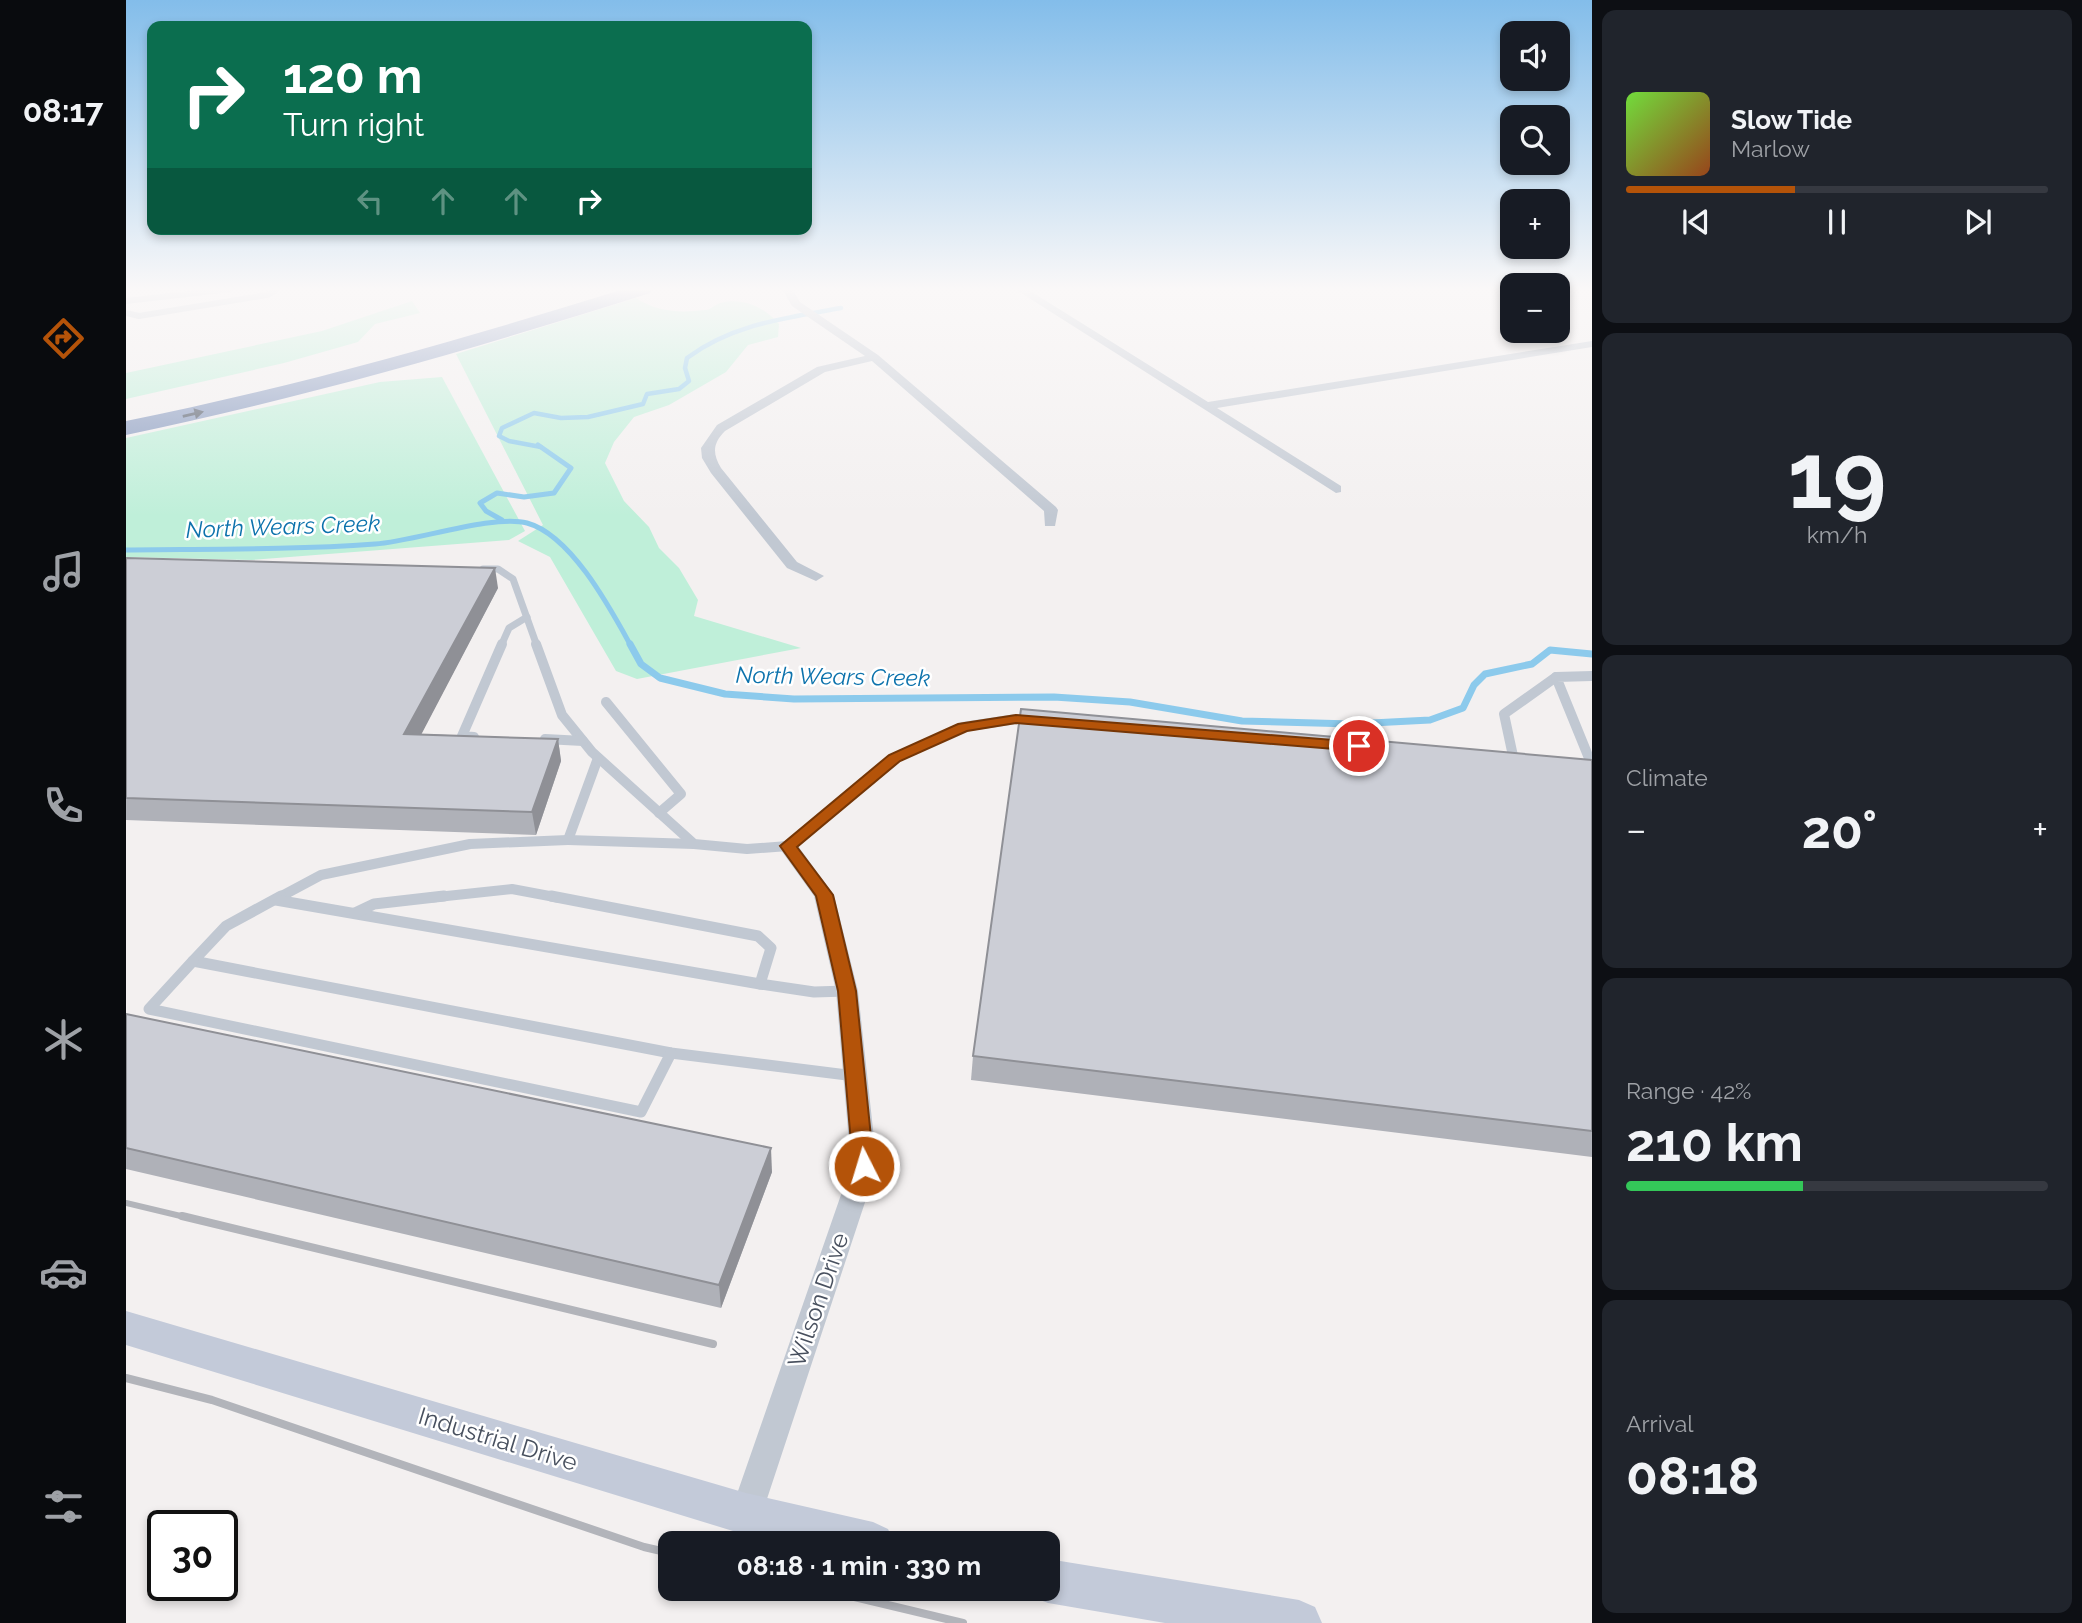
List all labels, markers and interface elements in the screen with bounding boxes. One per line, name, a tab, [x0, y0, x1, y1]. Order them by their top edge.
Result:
map controls	[1500, 21, 1570, 343]
button: sound	[1500, 21, 1570, 91]
text: 120 m	[283, 47, 422, 104]
icon: right	[168, 49, 259, 140]
text: 08:17	[23, 92, 103, 129]
button: search	[1500, 105, 1570, 175]
text: Slow Tide	[1731, 105, 1852, 135]
text: Turn right	[283, 106, 424, 143]
text: Marlow	[1731, 135, 1810, 162]
icon: left	[351, 182, 389, 220]
icon: ahead	[424, 182, 462, 220]
icon: ahead	[497, 182, 535, 220]
icon: right	[570, 182, 608, 220]
button: +	[1500, 189, 1570, 259]
icon: previous	[1677, 203, 1715, 241]
icon: pause	[1818, 203, 1856, 241]
icon: next	[1959, 203, 1997, 241]
button: −	[1500, 273, 1570, 343]
icon: directions	[39, 314, 88, 363]
one-way arrow	[182, 408, 204, 419]
text: 19	[1788, 422, 1886, 529]
water label: North Wears Creek	[185, 509, 381, 543]
text: km/h	[1807, 521, 1867, 548]
icon: music	[39, 547, 88, 596]
water label: North Wears Creek	[735, 661, 931, 691]
pin	[1329, 716, 1389, 776]
icon: arrive	[1340, 727, 1378, 765]
text: Climate	[1626, 764, 1708, 791]
icon: phone	[39, 781, 88, 830]
text: 20°	[1802, 799, 1877, 860]
text: −	[1626, 807, 1646, 852]
text: +	[2032, 807, 2048, 852]
icon: climate	[39, 1015, 88, 1064]
text: Range · 42%	[1626, 1077, 1752, 1104]
text: 210 km	[1626, 1112, 1803, 1173]
position arrow	[827, 1129, 901, 1203]
street label: Wilson Drive	[781, 1229, 855, 1371]
icon: car	[39, 1248, 88, 1297]
street label: Industrial Drive	[415, 1401, 581, 1477]
text: Arrival	[1626, 1410, 1693, 1437]
text: 08:18	[1626, 1445, 1759, 1506]
icon: filters	[39, 1482, 88, 1531]
speed limit sign: 30	[147, 1510, 238, 1601]
text: 08:18 · 1 min · 330 m	[737, 1551, 981, 1581]

